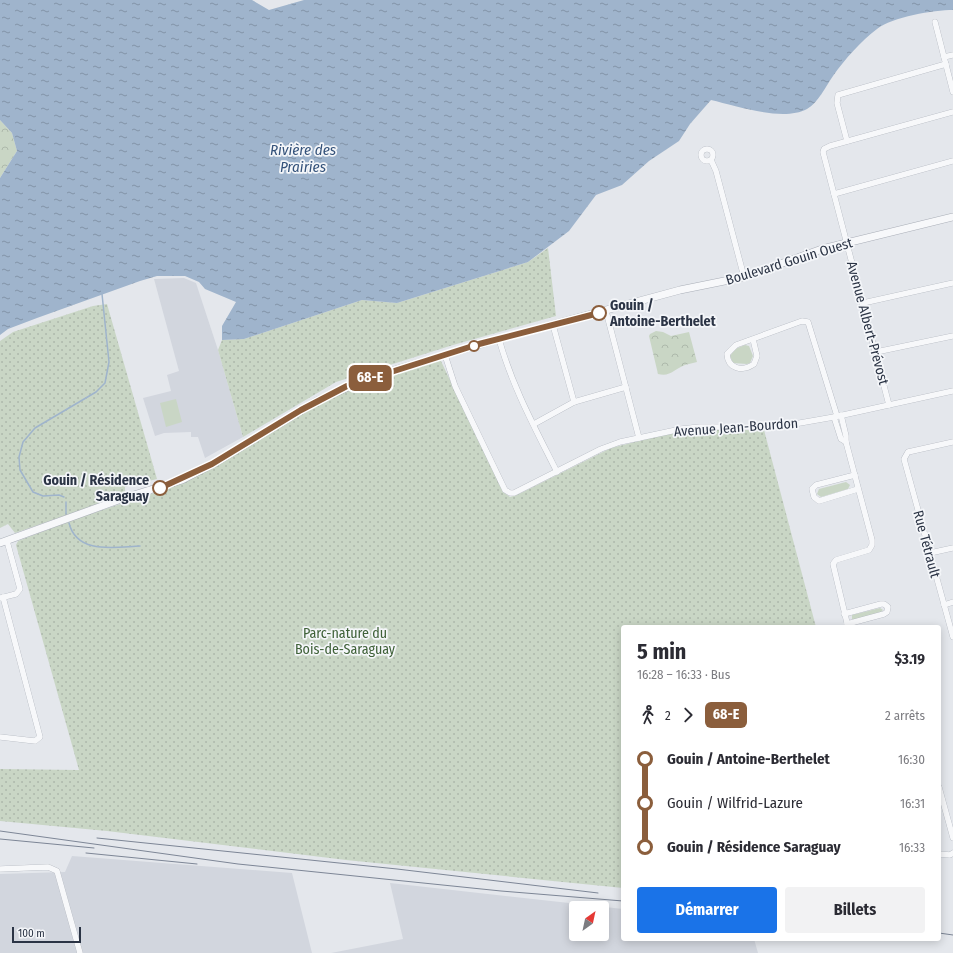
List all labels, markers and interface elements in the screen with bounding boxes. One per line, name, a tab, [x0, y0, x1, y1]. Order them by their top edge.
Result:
water label: Rivière des Prairies	[270, 141, 337, 176]
street label: Boulevard Gouin Ouest	[724, 234, 855, 289]
street label: Avenue Albert-Prévost	[843, 259, 892, 387]
place label: Gouin / Antoine-Berthelet	[609, 297, 717, 330]
marker: Gouin / Antoine-Berthelet	[591, 305, 607, 321]
unlabelled marker	[468, 340, 480, 352]
line badge: 68-E	[342, 365, 398, 391]
text: 68-E	[357, 369, 383, 386]
street label: Avenue Jean-Bourdon	[673, 415, 799, 440]
place label: Gouin / Résidence Saraguay	[43, 472, 149, 505]
marker: Gouin / Résidence Saraguay	[152, 480, 168, 496]
street label: Rue Tétrault	[909, 508, 944, 580]
park label: Parc-nature du Bois-de-Saraguay	[295, 625, 396, 658]
text: 5 min	[637, 638, 686, 665]
text: $3.19	[894, 650, 925, 668]
text: 16:28 – 16:33 · Bus	[637, 667, 730, 682]
icon: walk	[637, 704, 659, 726]
icon: forward	[677, 704, 699, 726]
text: 68-E	[713, 706, 739, 723]
text: 2	[665, 708, 671, 723]
text: 2 arrêts	[885, 708, 925, 723]
text: Gouin / Antoine-Berthelet	[667, 750, 830, 768]
text: 16:30	[898, 752, 925, 767]
text: Gouin / Wilfrid-Lazure	[667, 794, 803, 812]
text: 16:31	[900, 796, 925, 811]
text: Gouin / Résidence Saraguay	[667, 838, 841, 856]
text: 16:33	[899, 840, 925, 855]
button: Démarrer	[637, 887, 777, 933]
button: Billets	[785, 887, 925, 933]
north arrow	[569, 901, 609, 941]
map controls	[569, 901, 609, 941]
scale bar	[12, 925, 81, 944]
text: 100 m	[18, 927, 45, 940]

